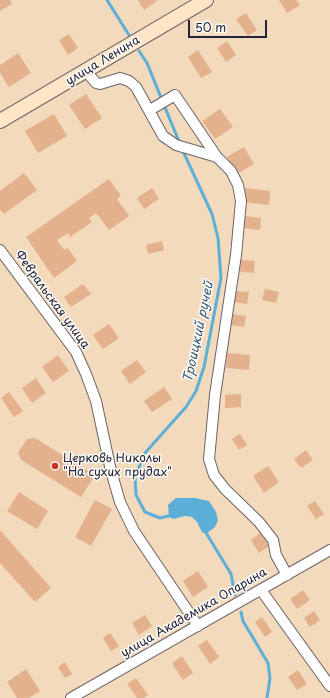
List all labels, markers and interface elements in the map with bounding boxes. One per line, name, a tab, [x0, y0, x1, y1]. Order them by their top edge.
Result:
scale bar	[190, 12, 269, 38]
text: 50 m	[195, 18, 226, 36]
street label: улица Ленина	[63, 33, 143, 89]
street label: Февральская улица	[12, 248, 92, 352]
water label: Троицкий ручей	[181, 280, 217, 384]
place label: Церковь Николы "На сухих прудах"	[63, 452, 172, 480]
marker: Церковь Николы "На сухих прудах"	[50, 461, 60, 471]
street label: улица Академика Опарина	[118, 565, 270, 661]

